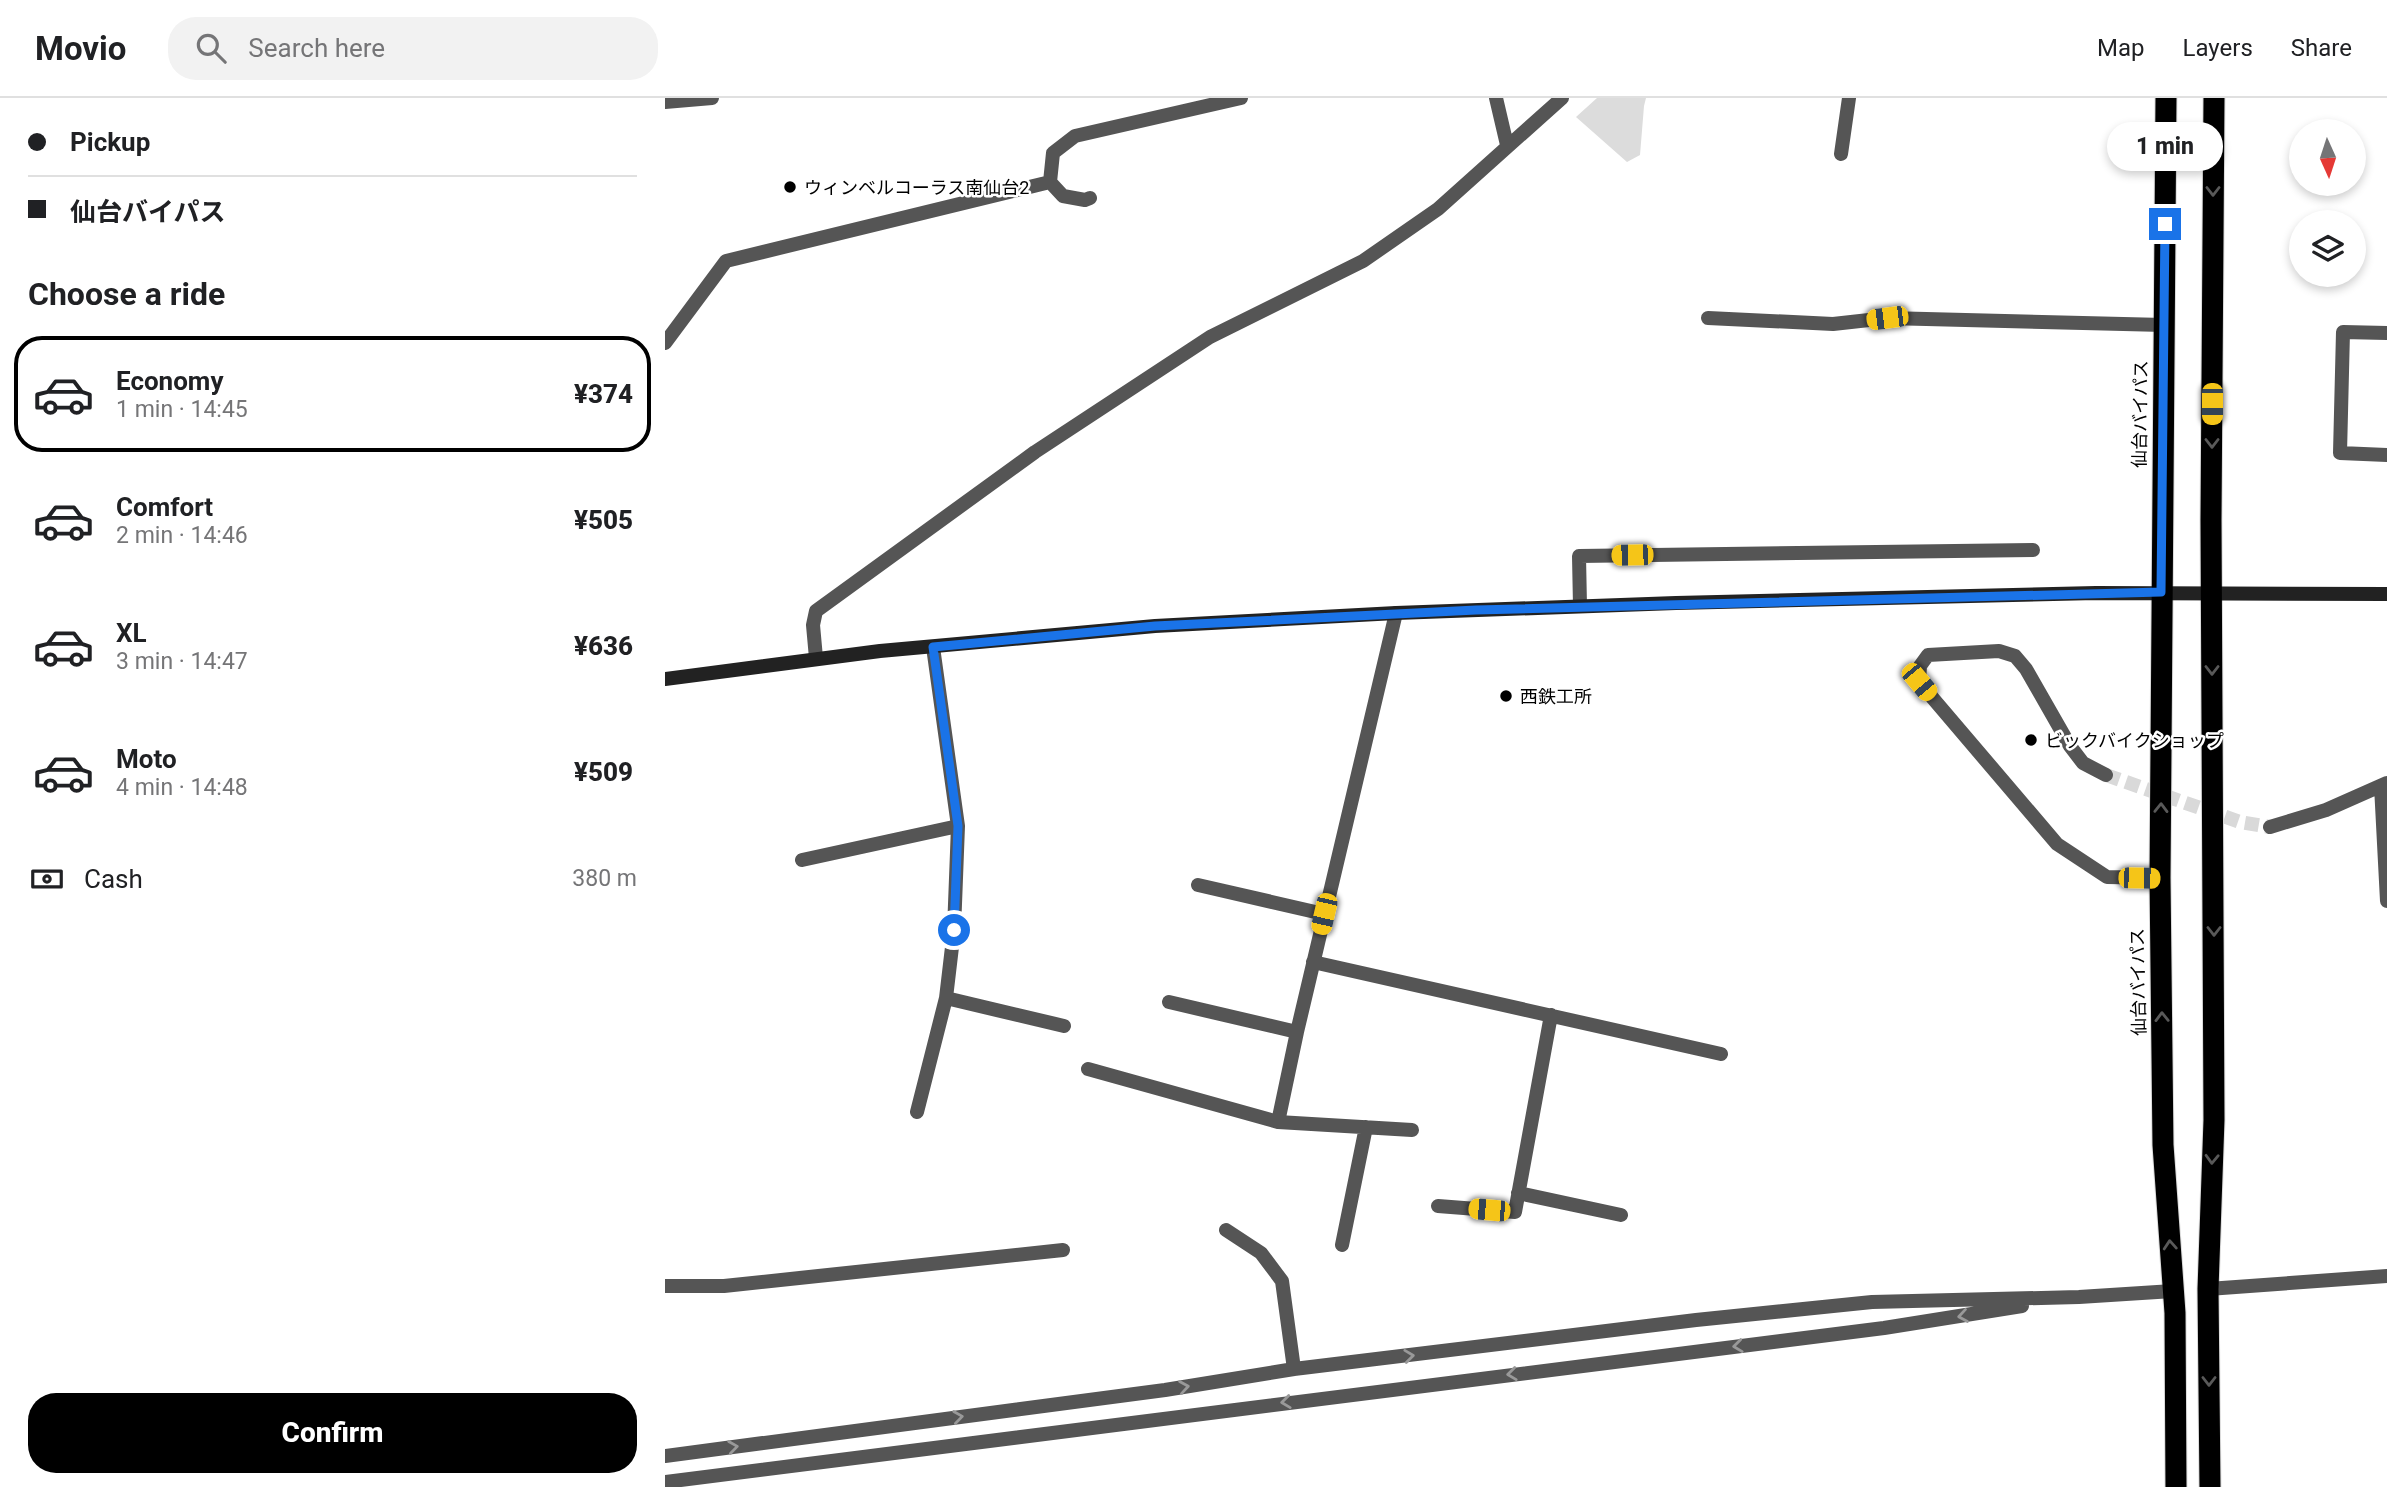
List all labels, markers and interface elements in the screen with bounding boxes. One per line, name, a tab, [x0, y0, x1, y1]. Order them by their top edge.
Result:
search box	[168, 17, 658, 80]
text: Movio	[35, 29, 126, 68]
icon: search	[192, 29, 230, 67]
text: Search here	[248, 33, 385, 63]
text: Map	[2097, 34, 2145, 62]
text: Layers	[2183, 34, 2253, 62]
text: Share	[2291, 34, 2352, 62]
north arrow	[2289, 119, 2366, 196]
map controls	[2289, 119, 2366, 287]
callout: 1 min	[2107, 122, 2223, 172]
text: Pickup	[70, 127, 150, 157]
text: 1 min	[2136, 133, 2194, 160]
place label: ウィンベルコーラス南仙台2	[804, 177, 1029, 198]
marker: ウィンベルコーラス南仙台2	[782, 179, 798, 195]
one-way arrow	[2205, 186, 2221, 196]
text: 仙台バイパス	[70, 197, 225, 227]
route end	[2149, 208, 2181, 240]
button: layers	[2289, 210, 2366, 287]
text: Choose a ride	[28, 275, 225, 313]
car	[1865, 305, 1910, 331]
street label: 仙台バイパス	[2129, 360, 2151, 468]
icon: car	[32, 363, 95, 426]
text: Economy	[116, 366, 223, 396]
text: ¥374	[574, 379, 633, 409]
car	[2202, 383, 2223, 425]
text: 1 min · 14:45	[116, 396, 248, 423]
one-way arrow	[2204, 438, 2220, 448]
icon: car	[32, 489, 95, 552]
text: Comfort	[116, 492, 213, 522]
text: ¥505	[574, 505, 633, 535]
text: 2 min · 14:46	[116, 522, 248, 549]
car	[1611, 544, 1654, 566]
icon: car	[32, 615, 95, 678]
text: XL	[116, 618, 147, 648]
text: ¥636	[574, 631, 633, 661]
text: 3 min · 14:47	[116, 648, 248, 675]
car	[1898, 659, 1941, 705]
one-way arrow	[2204, 665, 2220, 676]
place label: 西鉄工所	[1520, 686, 1592, 707]
marker: 西鉄工所	[1498, 688, 1514, 704]
place label: ビックバイクショップ	[2045, 730, 2224, 751]
marker: ビックバイクショップ	[2023, 732, 2039, 748]
icon: car	[32, 741, 95, 804]
text: Moto	[116, 744, 177, 774]
text: ¥509	[574, 757, 633, 787]
text: 4 min · 14:48	[116, 774, 248, 801]
one-way arrow	[2153, 802, 2169, 812]
icon: cash	[28, 860, 66, 898]
text: Cash	[84, 864, 143, 894]
text: 380 m	[572, 865, 637, 892]
car	[2118, 867, 2161, 889]
car	[1310, 891, 1339, 937]
route start	[938, 914, 970, 946]
one-way arrow	[2206, 927, 2222, 937]
street label: 仙台バイパス	[2127, 928, 2149, 1036]
one-way arrow	[2154, 1012, 2170, 1022]
one-way arrow	[2205, 1154, 2220, 1165]
car	[1468, 1198, 1511, 1222]
one-way arrow	[2163, 1239, 2178, 1250]
one-way arrow	[1957, 1308, 1969, 1323]
one-way arrow	[1732, 1339, 1744, 1354]
one-way arrow	[1403, 1348, 1415, 1363]
one-way arrow	[1506, 1367, 1518, 1382]
one-way arrow	[2201, 1376, 2217, 1386]
one-way arrow	[1178, 1380, 1190, 1395]
button: Confirm	[28, 1393, 637, 1473]
one-way arrow	[1280, 1395, 1292, 1410]
one-way arrow	[952, 1409, 964, 1424]
one-way arrow	[727, 1440, 739, 1455]

